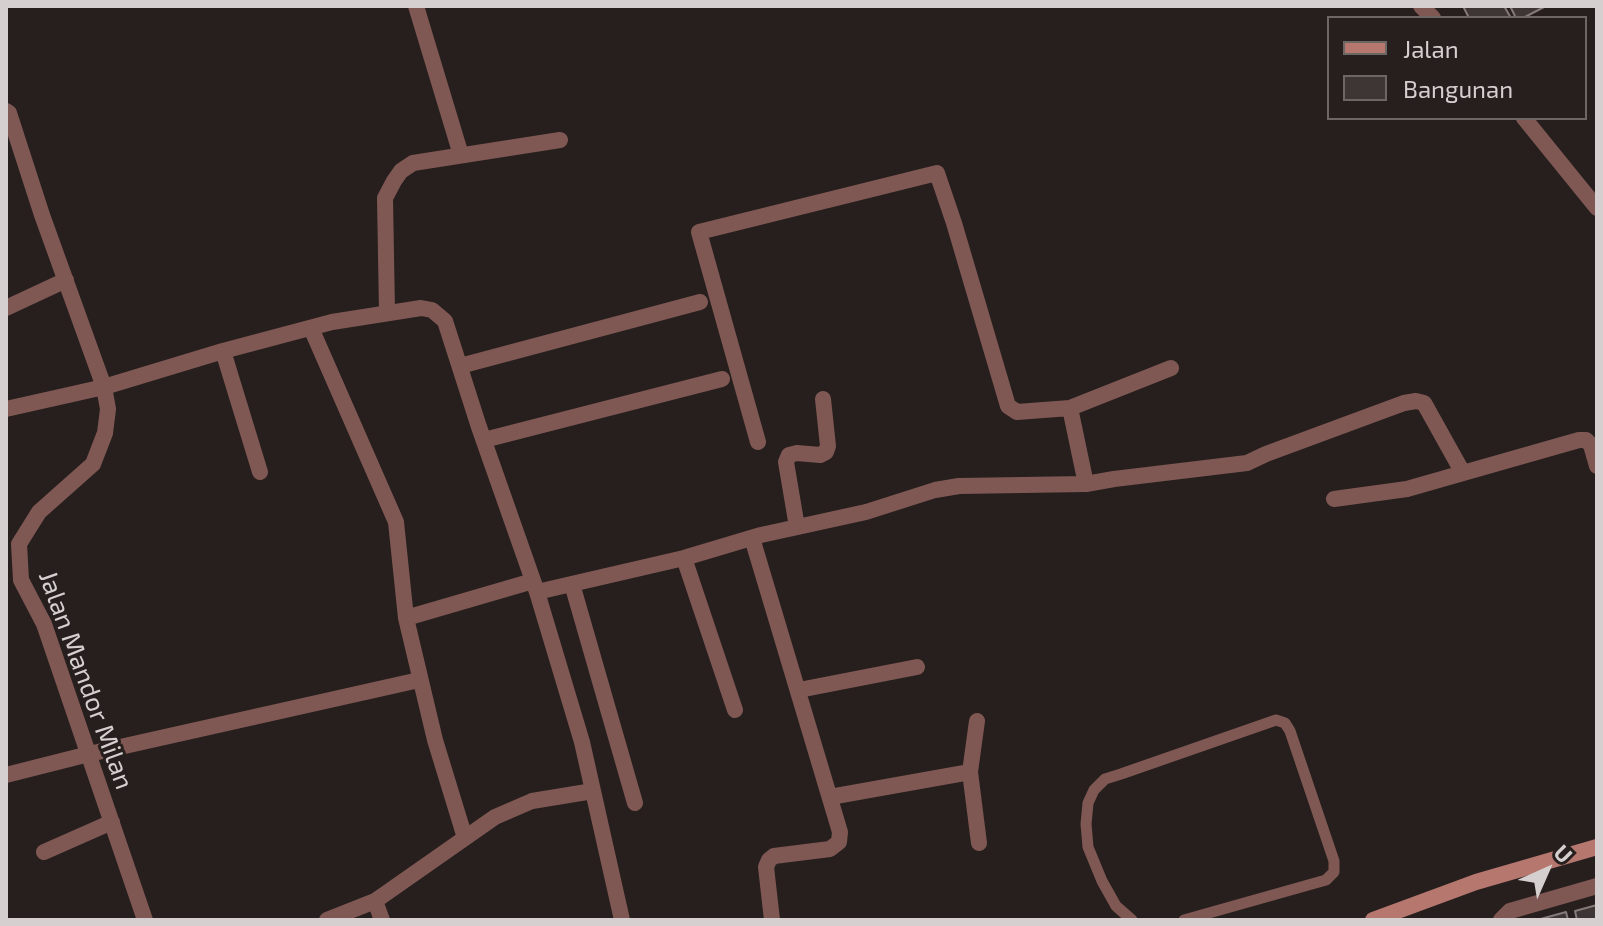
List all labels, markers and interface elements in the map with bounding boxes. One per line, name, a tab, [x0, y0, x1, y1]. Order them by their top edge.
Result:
legend	[1327, 16, 1587, 120]
text: Jalan	[1403, 34, 1459, 63]
text: Bangunan	[1403, 74, 1513, 103]
street label: Jalan Mandor Milan	[32, 566, 140, 794]
north arrow	[1507, 830, 1587, 910]
text: U	[1549, 839, 1578, 868]

